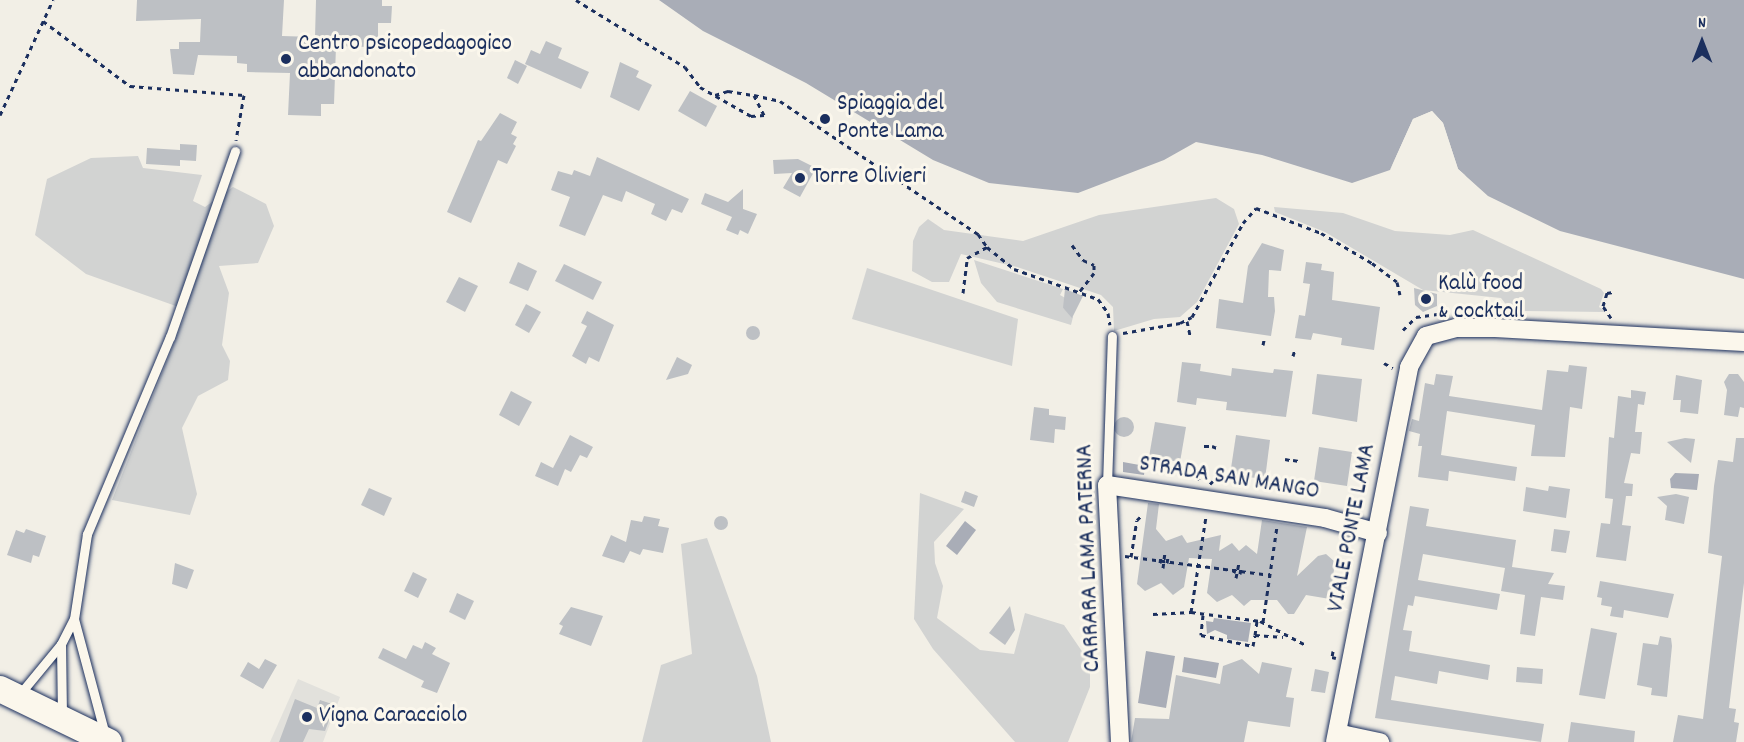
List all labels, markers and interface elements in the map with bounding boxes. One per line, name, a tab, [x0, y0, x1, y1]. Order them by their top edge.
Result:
north arrow	[1672, 12, 1732, 72]
text: N	[1698, 12, 1706, 35]
place label: Centro psicopedagogico abbandonato	[298, 31, 512, 87]
marker: Centro psicopedagogico abbandonato	[279, 52, 293, 66]
place label: Spiaggia del Ponte Lama	[837, 91, 944, 147]
marker: Spiaggia del Ponte Lama	[818, 112, 832, 126]
place label: Torre Olivieri	[812, 164, 926, 192]
marker: Torre Olivieri	[793, 171, 807, 185]
place label: Kalù food & cocktail	[1438, 271, 1524, 327]
marker: Kalù food & cocktail	[1419, 292, 1433, 306]
street label: VIALE PONTE LAMA	[1323, 441, 1383, 615]
street label: CARRARA LAMA PATERNA	[1072, 443, 1108, 673]
street label: STRADA SAN MANGO	[1137, 451, 1321, 507]
place label: Vigna Caracciolo	[319, 703, 467, 731]
marker: Vigna Caracciolo	[300, 710, 314, 724]

